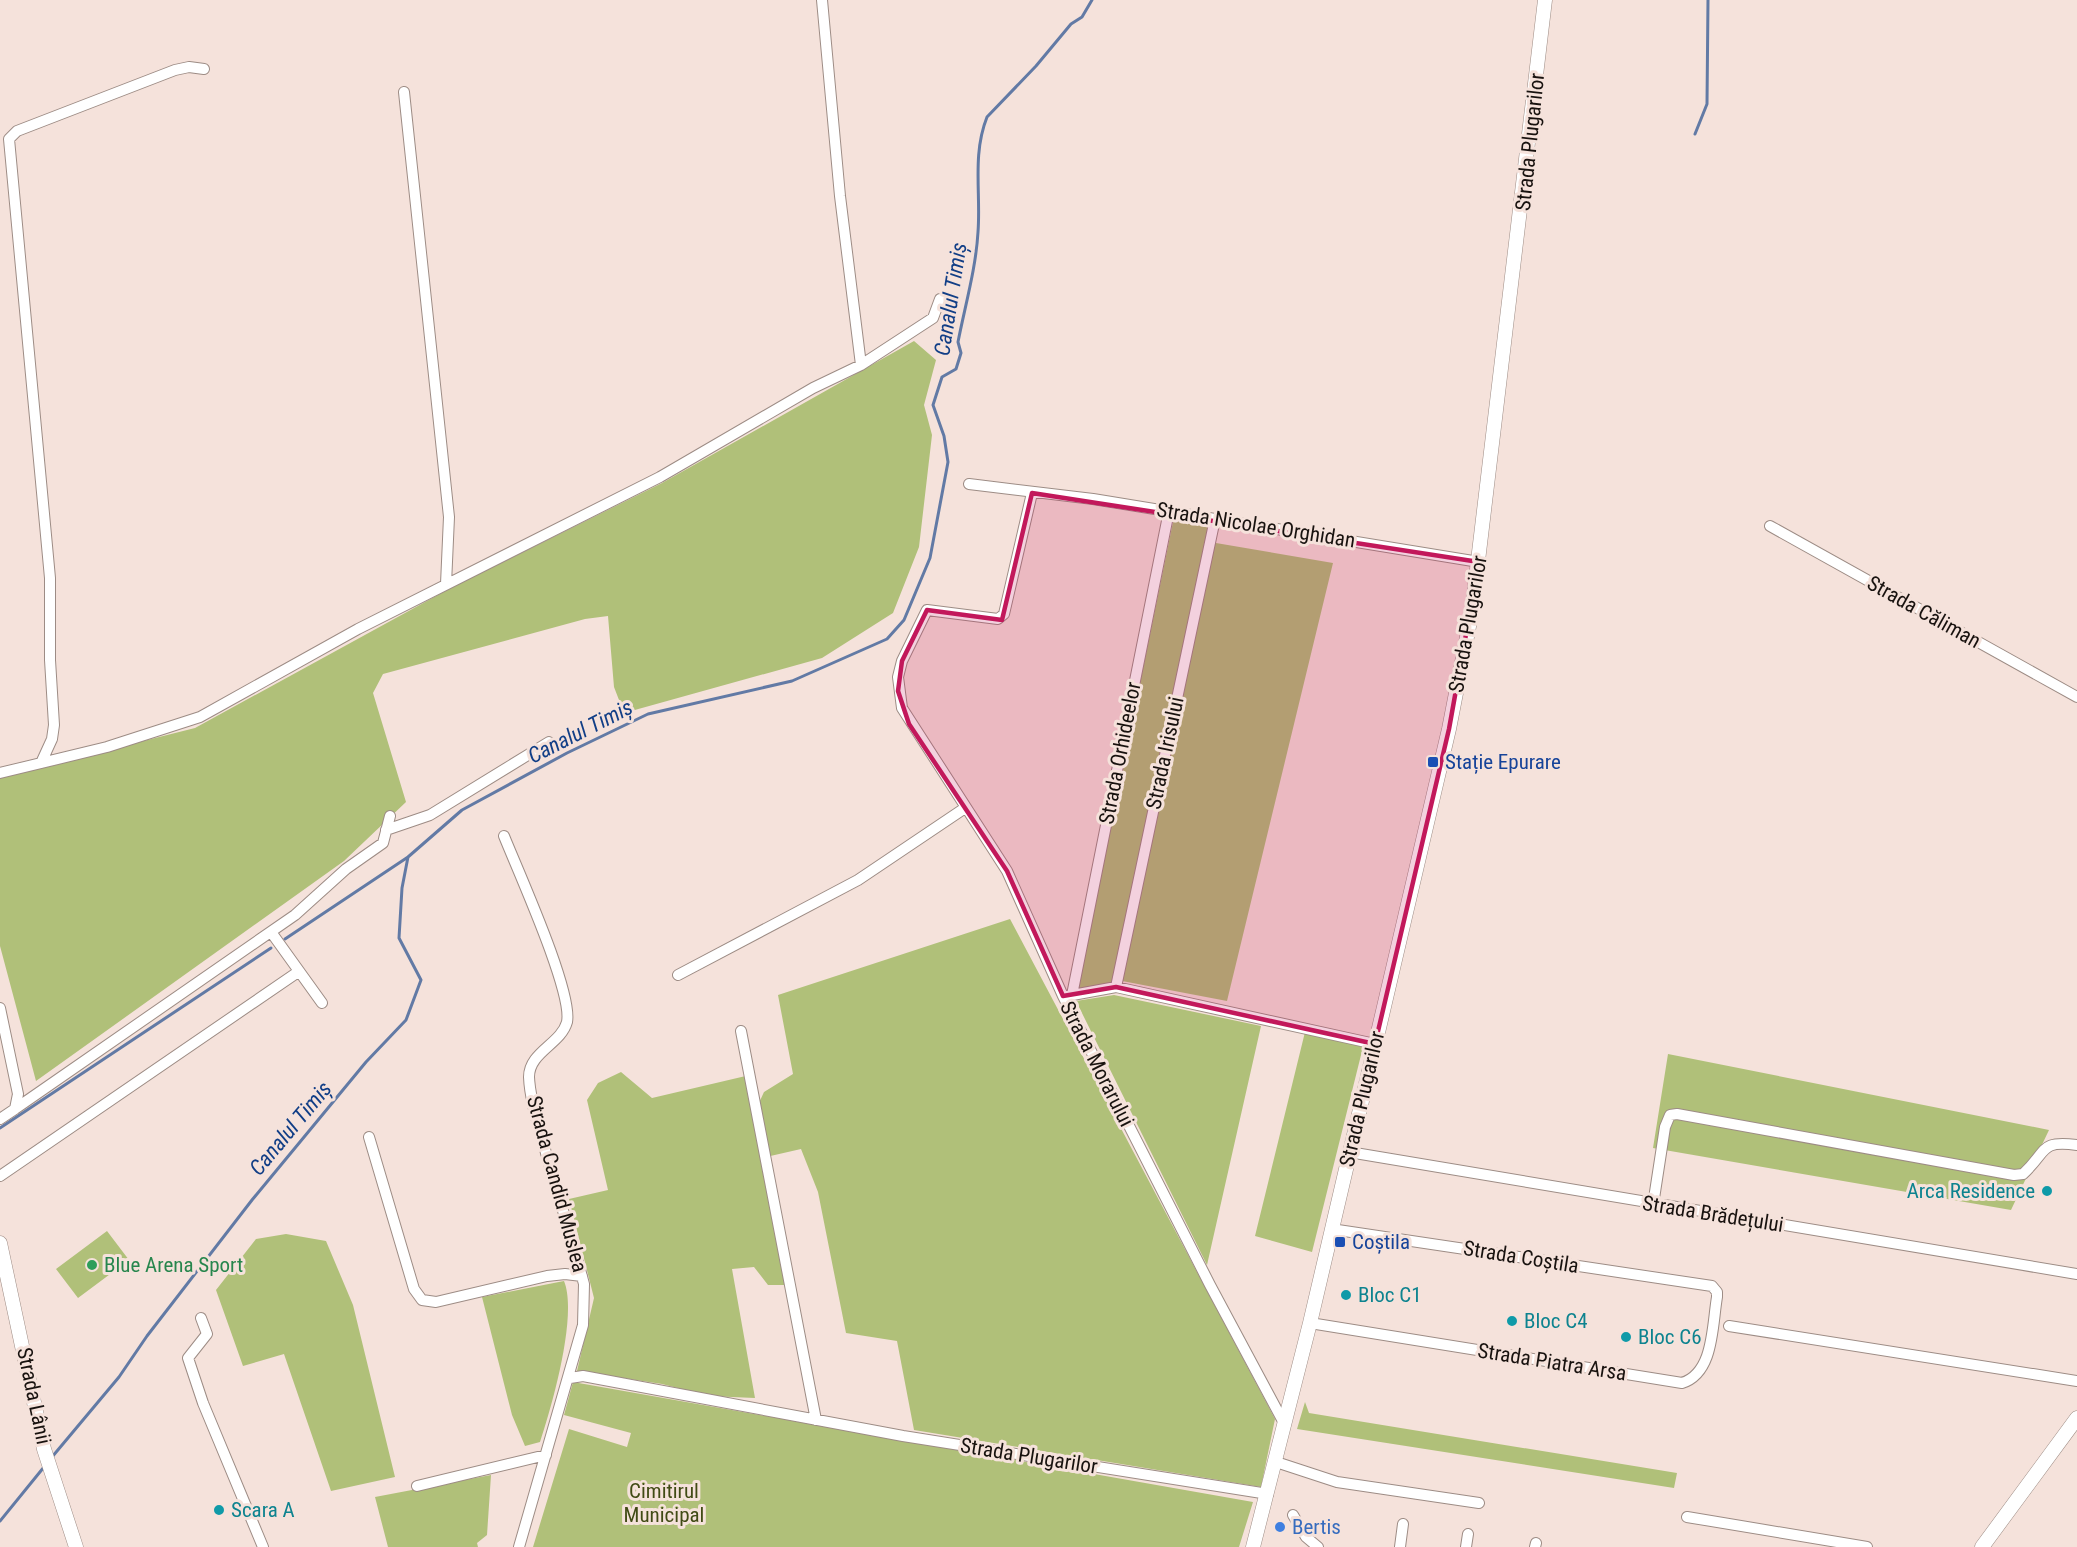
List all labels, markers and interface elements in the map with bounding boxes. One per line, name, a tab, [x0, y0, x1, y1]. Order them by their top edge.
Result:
street label: Strada Plugarilor	[1511, 72, 1549, 212]
water label: Canalul Timiș	[929, 241, 973, 358]
street label: Strada Nicolae Orghidan	[1155, 497, 1357, 553]
street label: Strada Plugarilor	[1444, 554, 1492, 694]
street label: Strada Căliman	[1863, 571, 1985, 653]
street label: Strada Orhideelor	[1094, 680, 1146, 826]
water label: Canalul Timiș	[524, 694, 637, 769]
street label: Strada Irisului	[1141, 695, 1189, 811]
place label: Stație Epurare	[1445, 750, 1561, 775]
marker: Stație Epurare	[1426, 755, 1440, 769]
street label: Strada Morarului	[1055, 997, 1139, 1131]
street label: Strada Plugarilor	[1335, 1029, 1389, 1169]
water label: Canalul Timiș	[244, 1077, 337, 1181]
street label: Strada Candid Muslea	[522, 1093, 592, 1275]
place label: Arca Residence	[1907, 1179, 2035, 1203]
marker: Arca Residence	[2040, 1184, 2054, 1198]
street label: Strada Brădețului	[1641, 1191, 1785, 1238]
place label: Coștila	[1352, 1230, 1410, 1254]
marker: Coștila	[1333, 1235, 1347, 1249]
street label: Strada Coștila	[1462, 1236, 1580, 1278]
place label: Blue Arena Sport	[104, 1253, 243, 1277]
marker: Blue Arena Sport	[85, 1258, 99, 1272]
place label: Bloc C1	[1358, 1283, 1422, 1307]
marker: Bloc C1	[1339, 1288, 1353, 1302]
place label: Bloc C4	[1524, 1309, 1588, 1333]
marker: Bloc C4	[1505, 1314, 1519, 1328]
place label: Bloc C6	[1638, 1325, 1702, 1349]
marker: Bloc C6	[1619, 1330, 1633, 1344]
street label: Strada Piatra Arsa	[1476, 1338, 1628, 1386]
street label: Strada Lânii	[12, 1345, 56, 1447]
street label: Strada Plugarilor	[959, 1433, 1099, 1479]
park label: Cimitirul Municipal	[624, 1479, 704, 1527]
place label: Scara A	[231, 1498, 295, 1522]
marker: Scara A	[212, 1503, 226, 1517]
place label: Bertis	[1292, 1515, 1341, 1539]
marker: Bertis	[1273, 1520, 1287, 1534]

